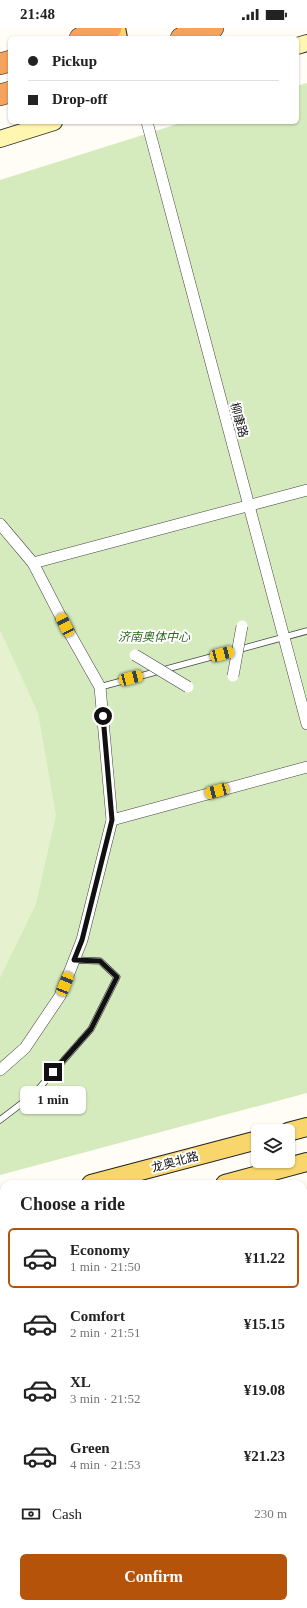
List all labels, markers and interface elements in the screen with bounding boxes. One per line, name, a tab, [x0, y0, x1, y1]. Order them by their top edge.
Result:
text: 21:48	[20, 6, 55, 22]
text: Pickup	[52, 53, 97, 69]
text: Drop-off	[52, 91, 108, 107]
street label: 柳康路	[228, 401, 250, 439]
car	[54, 612, 76, 638]
park label: 济南奥体中心	[118, 630, 191, 644]
car	[209, 645, 235, 663]
car	[118, 669, 144, 687]
route start	[94, 707, 112, 725]
car	[204, 782, 230, 800]
car	[55, 971, 75, 997]
route end	[44, 1063, 62, 1081]
callout: 1 min	[20, 1086, 86, 1114]
text: 1 min	[37, 1092, 69, 1107]
map controls	[251, 1124, 295, 1168]
button: layers	[251, 1124, 295, 1168]
street label: 龙奥北路	[150, 1149, 200, 1175]
text: Choose a ride	[20, 1194, 125, 1214]
icon: car	[22, 1240, 58, 1276]
text: Economy	[70, 1242, 130, 1258]
text: ¥11.22	[245, 1250, 285, 1266]
text: 1 min · 21:50	[70, 1259, 140, 1274]
icon: car	[22, 1306, 58, 1342]
text: Comfort	[70, 1308, 125, 1324]
text: ¥15.15	[244, 1316, 285, 1332]
text: 2 min · 21:51	[70, 1325, 140, 1340]
icon: car	[22, 1372, 58, 1408]
text: XL	[70, 1374, 91, 1390]
text: ¥19.08	[244, 1382, 285, 1398]
text: 3 min · 21:52	[70, 1391, 140, 1406]
icon: car	[22, 1438, 58, 1474]
text: Green	[70, 1440, 110, 1456]
text: ¥21.23	[244, 1448, 285, 1464]
text: 4 min · 21:53	[70, 1457, 140, 1472]
icon: cash	[20, 1503, 42, 1525]
text: Cash	[52, 1506, 82, 1522]
text: 230 m	[254, 1506, 287, 1521]
button: Confirm	[20, 1554, 287, 1600]

